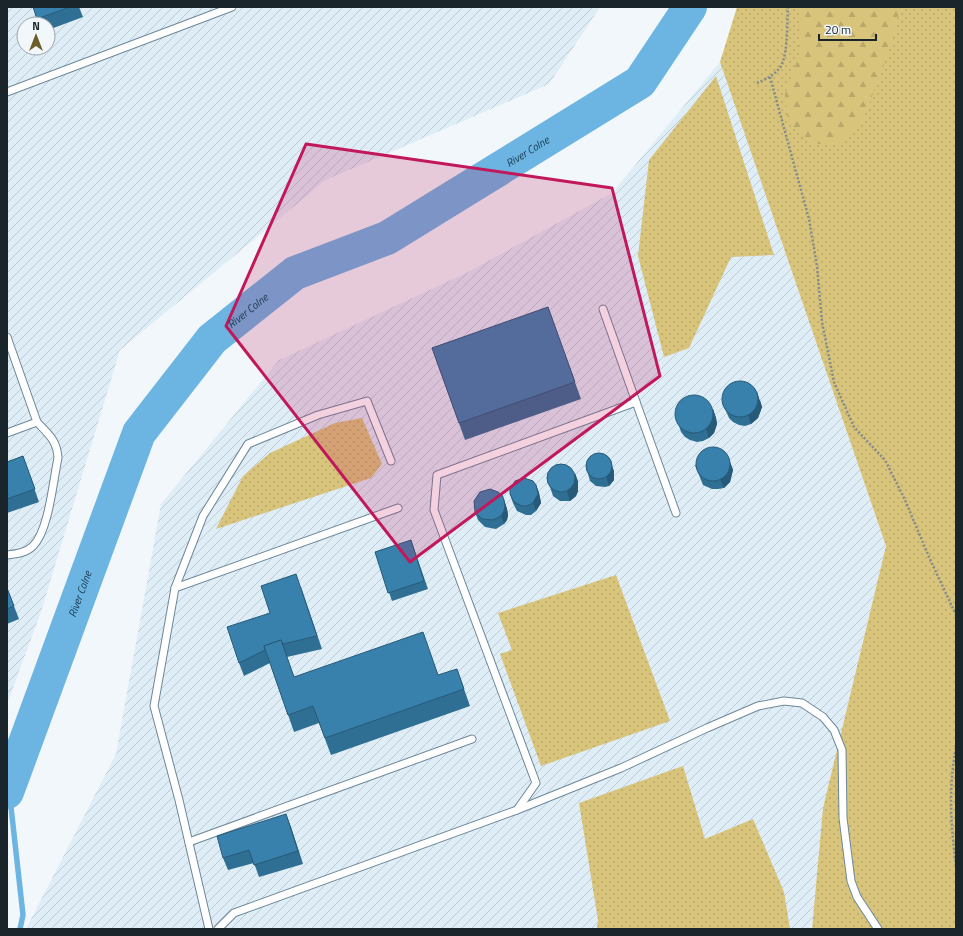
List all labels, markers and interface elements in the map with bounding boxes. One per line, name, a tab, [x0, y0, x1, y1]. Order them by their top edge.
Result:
north arrow	[16, 16, 56, 56]
scale bar	[819, 16, 876, 42]
text: N	[32, 18, 40, 34]
text: 20 m	[825, 20, 851, 39]
water label: River Colne	[503, 131, 553, 171]
water label: River Colne	[224, 289, 272, 332]
water label: River Colne	[64, 568, 96, 619]

